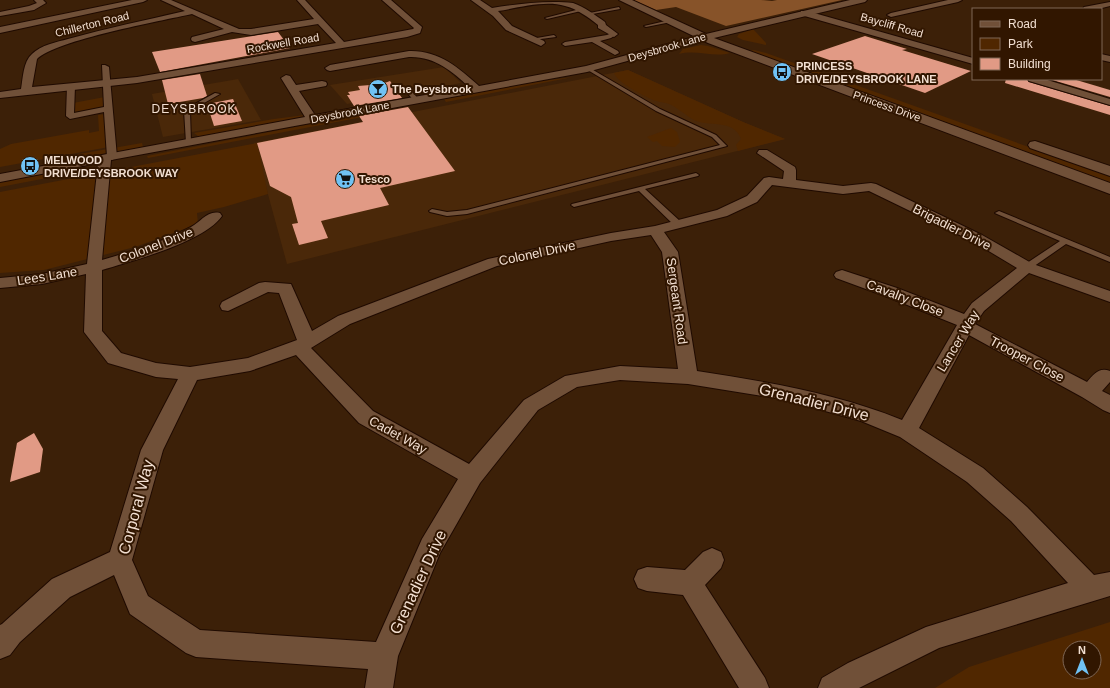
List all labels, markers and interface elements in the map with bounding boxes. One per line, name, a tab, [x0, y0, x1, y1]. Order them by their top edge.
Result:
legend	[972, 8, 1102, 80]
street label: Chillerton Road	[54, 9, 130, 39]
street label: Baycliff Road	[859, 10, 925, 40]
text: Road	[1008, 17, 1037, 31]
street label: Deysbrook Lane	[627, 30, 707, 64]
street label: Rockwell Road	[246, 31, 320, 55]
text: Park	[1008, 37, 1034, 51]
text: Building	[1008, 57, 1051, 71]
place label: PRINCESS DRIVE/DEYSBROOK LANE	[796, 60, 937, 85]
bus stop icon: PRINCESS DRIVE/DEYSBROOK LANE	[771, 61, 793, 83]
bar icon: The Deysbrook	[367, 78, 389, 100]
place label: The Deysbrook	[392, 83, 472, 95]
street label: Princess Drive	[852, 88, 922, 124]
street label: Deysbrook Lane	[310, 98, 390, 126]
district label: DEYSBROOK	[151, 102, 237, 116]
place label: MELWOOD DRIVE/DEYSBROOK WAY	[44, 154, 179, 179]
bus stop icon: MELWOOD DRIVE/DEYSBROOK WAY	[19, 155, 41, 177]
supermarket icon: Tesco	[334, 168, 356, 190]
place label: Tesco	[359, 173, 390, 185]
street label: Brigadier Drive	[910, 201, 994, 253]
street label: Colonel Drive	[117, 224, 195, 266]
street label: Colonel Drive	[497, 238, 577, 268]
street label: Sergeant Road	[663, 257, 691, 345]
street label: Lees Lane	[16, 264, 78, 288]
street label: Cavalry Close	[865, 276, 945, 320]
street label: Lancer Way	[934, 307, 982, 374]
street label: Trooper Close	[987, 333, 1067, 385]
street label: Grenadier Drive	[757, 380, 871, 424]
street label: Cadet Way	[366, 413, 430, 457]
street label: Corporal Way	[115, 458, 157, 556]
street label: Grenadier Drive	[386, 527, 450, 637]
north arrow	[1062, 640, 1102, 680]
text: N	[1078, 644, 1086, 656]

